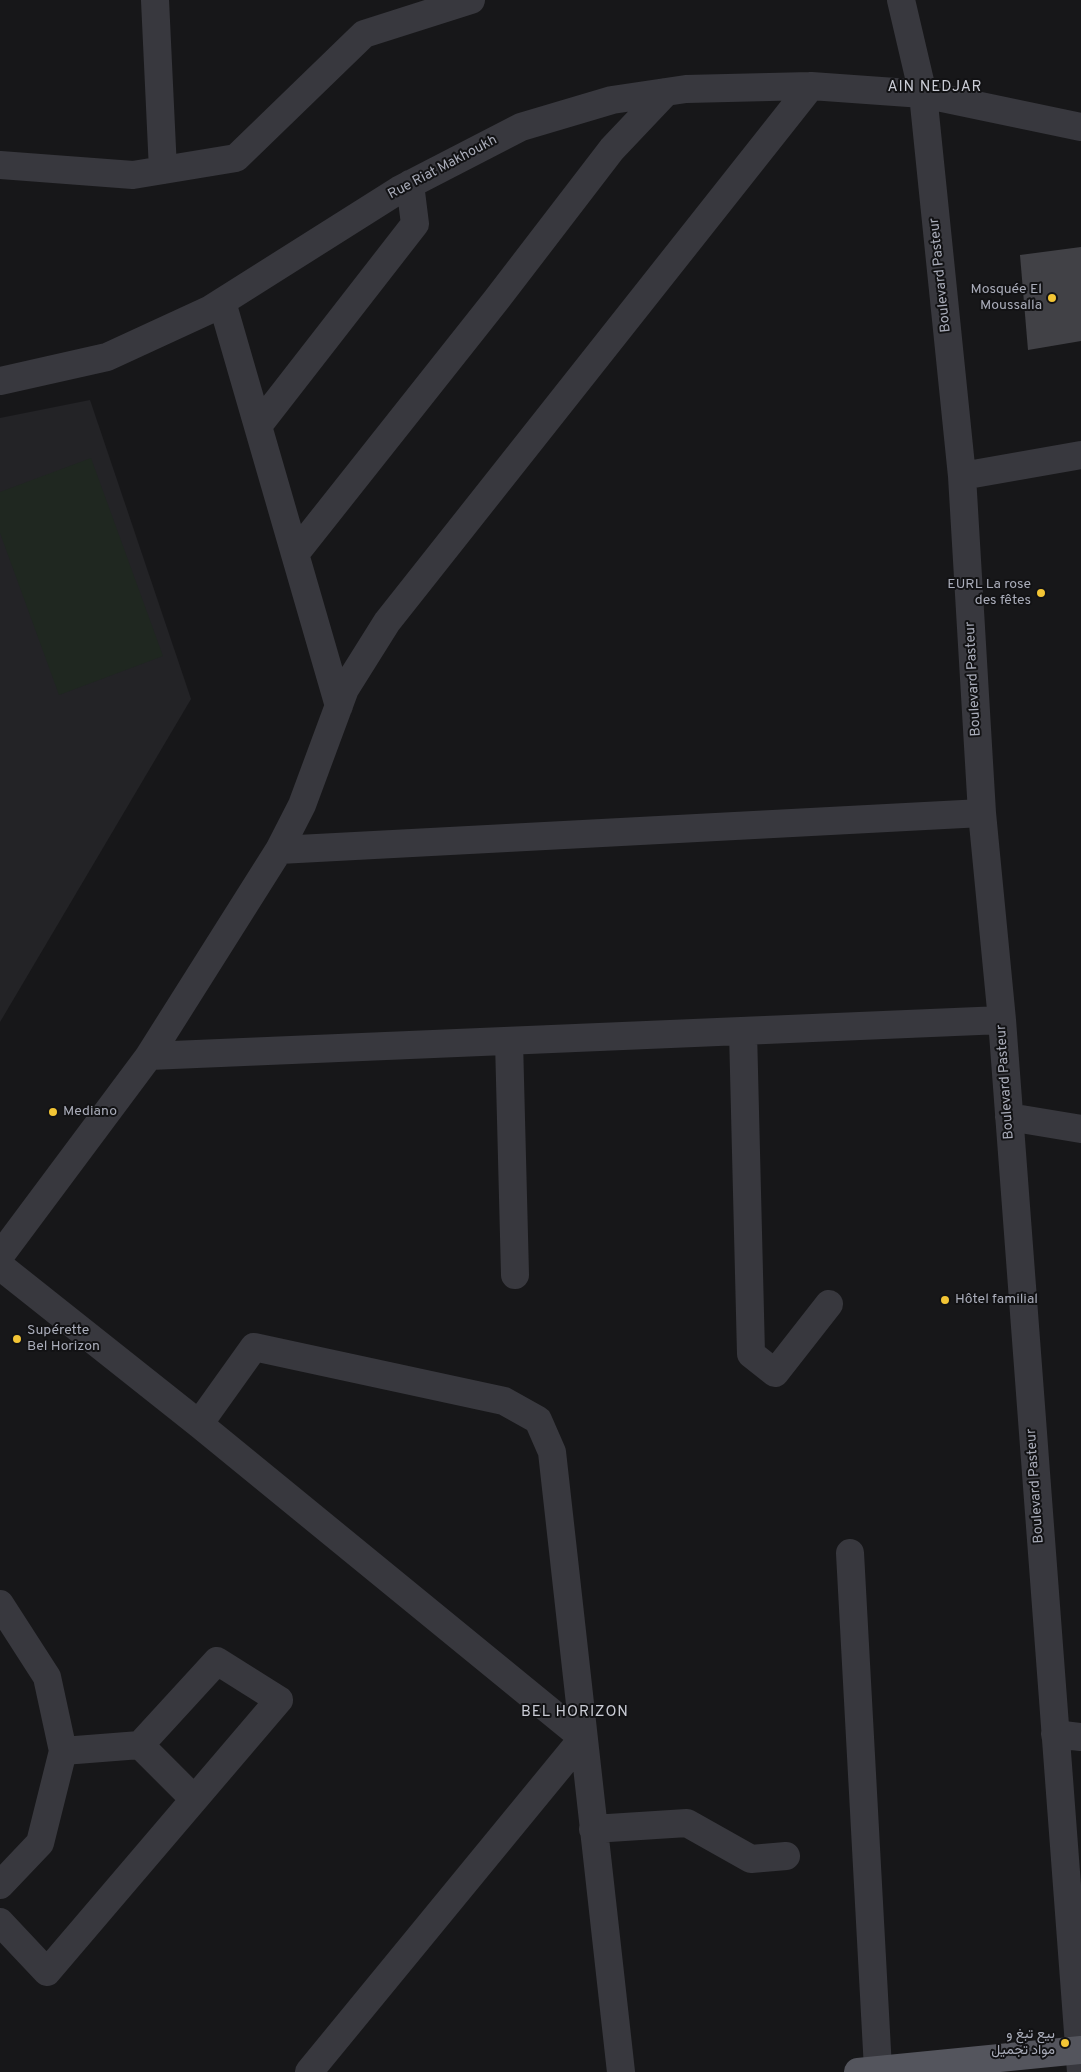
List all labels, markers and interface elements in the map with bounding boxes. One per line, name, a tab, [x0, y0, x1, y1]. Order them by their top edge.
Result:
district label: AIN NEDJAR	[886, 79, 984, 97]
street label: Rue Riat Makhoukh	[386, 132, 500, 204]
street label: Boulevard Pasteur	[927, 217, 955, 333]
place label: Mosquée El Moussalla	[971, 282, 1042, 314]
marker: Mosquée El Moussalla	[1046, 292, 1058, 304]
place label: EURL La rose des fêtes	[947, 577, 1031, 610]
marker: EURL La rose des fêtes	[1035, 587, 1047, 599]
street label: Boulevard Pasteur	[963, 621, 985, 737]
street label: Boulevard Pasteur	[994, 1024, 1018, 1140]
place label: Mediano	[63, 1104, 117, 1120]
marker: Mediano	[47, 1106, 59, 1118]
place label: Hôtel familial	[955, 1292, 1038, 1308]
marker: Hôtel familial	[939, 1294, 951, 1306]
place label: Supérette Bel Horizon	[27, 1323, 100, 1355]
marker: Supérette Bel Horizon	[11, 1333, 23, 1345]
street label: Boulevard Pasteur	[1024, 1428, 1048, 1544]
district label: BEL HORIZON	[520, 1704, 630, 1722]
place label: بيع تبغ و مواد تجميل	[991, 2027, 1055, 2060]
marker: بيع تبغ و مواد تجميل	[1059, 2037, 1071, 2049]

